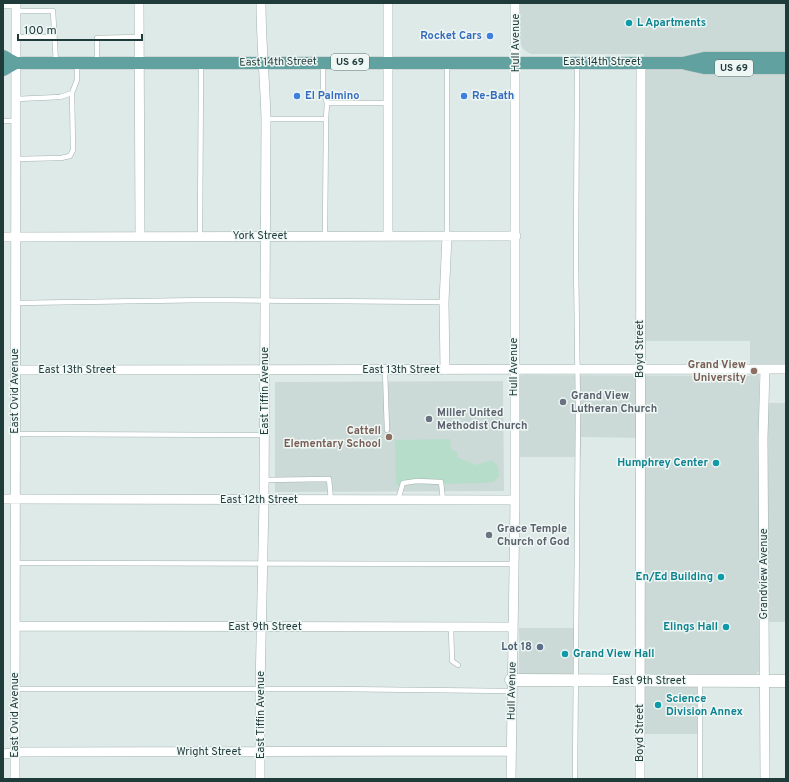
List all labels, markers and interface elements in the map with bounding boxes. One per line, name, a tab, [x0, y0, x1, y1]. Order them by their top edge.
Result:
street label: Hull Avenue	[509, 14, 523, 72]
scale bar	[18, 16, 142, 42]
place label: L Apartments	[637, 16, 706, 30]
marker: L Apartments	[624, 18, 634, 28]
text: 100 m	[24, 23, 57, 39]
place label: Rocket Cars	[420, 29, 482, 43]
marker: Rocket Cars	[485, 31, 495, 41]
street label: East 14th Street	[239, 54, 317, 70]
road number: US 69	[331, 54, 369, 70]
street label: East 14th Street	[563, 55, 641, 69]
road number: US 69	[715, 60, 753, 76]
place label: El Palmino	[305, 89, 359, 103]
place label: Re-Bath	[472, 89, 514, 103]
marker: El Palmino	[292, 91, 302, 101]
marker: Re-Bath	[459, 91, 469, 101]
street label: York Street	[232, 229, 288, 243]
street label: Boyd Street	[633, 320, 647, 378]
street label: Hull Avenue	[507, 338, 521, 396]
street label: East Tiffin Avenue	[258, 347, 272, 435]
street label: East Ovid Avenue	[8, 348, 22, 434]
place label: Grand View University	[688, 358, 746, 385]
street label: East 13th Street	[38, 363, 116, 377]
street label: East 13th Street	[362, 363, 440, 377]
marker: Grand View University	[749, 366, 759, 376]
place label: Grand View Lutheran Church	[571, 389, 657, 416]
marker: Grand View Lutheran Church	[558, 397, 568, 407]
place label: Miller United Methodist Church	[437, 406, 528, 433]
marker: Miller United Methodist Church	[424, 414, 434, 424]
place label: Cattell Elementary School	[284, 424, 381, 451]
marker: Cattell Elementary School	[384, 432, 394, 442]
place label: Humphrey Center	[617, 456, 708, 470]
marker: Humphrey Center	[711, 458, 721, 468]
street label: East 12th Street	[220, 493, 298, 507]
place label: Grace Temple Church of God	[497, 522, 570, 549]
street label: Grandview Avenue	[757, 528, 771, 620]
marker: Grace Temple Church of God	[484, 530, 494, 540]
place label: En/Ed Building	[636, 570, 713, 584]
marker: En/Ed Building	[716, 572, 726, 582]
street label: East 9th Street	[228, 620, 302, 634]
place label: Elings Hall	[663, 620, 718, 634]
marker: Elings Hall	[721, 622, 731, 632]
place label: Lot 18	[501, 640, 532, 654]
marker: Lot 18	[535, 642, 545, 652]
place label: Grand View Hall	[573, 647, 655, 661]
marker: Grand View Hall	[560, 649, 570, 659]
street label: Hull Avenue	[504, 662, 520, 720]
street label: East Tiffin Avenue	[254, 671, 268, 759]
street label: East Ovid Avenue	[8, 672, 22, 758]
street label: East 9th Street	[612, 674, 686, 688]
place label: Science Division Annex	[666, 692, 744, 719]
marker: Science Division Annex	[653, 700, 663, 710]
street label: Boyd Street	[633, 704, 647, 762]
street label: Wright Street	[177, 745, 241, 759]

